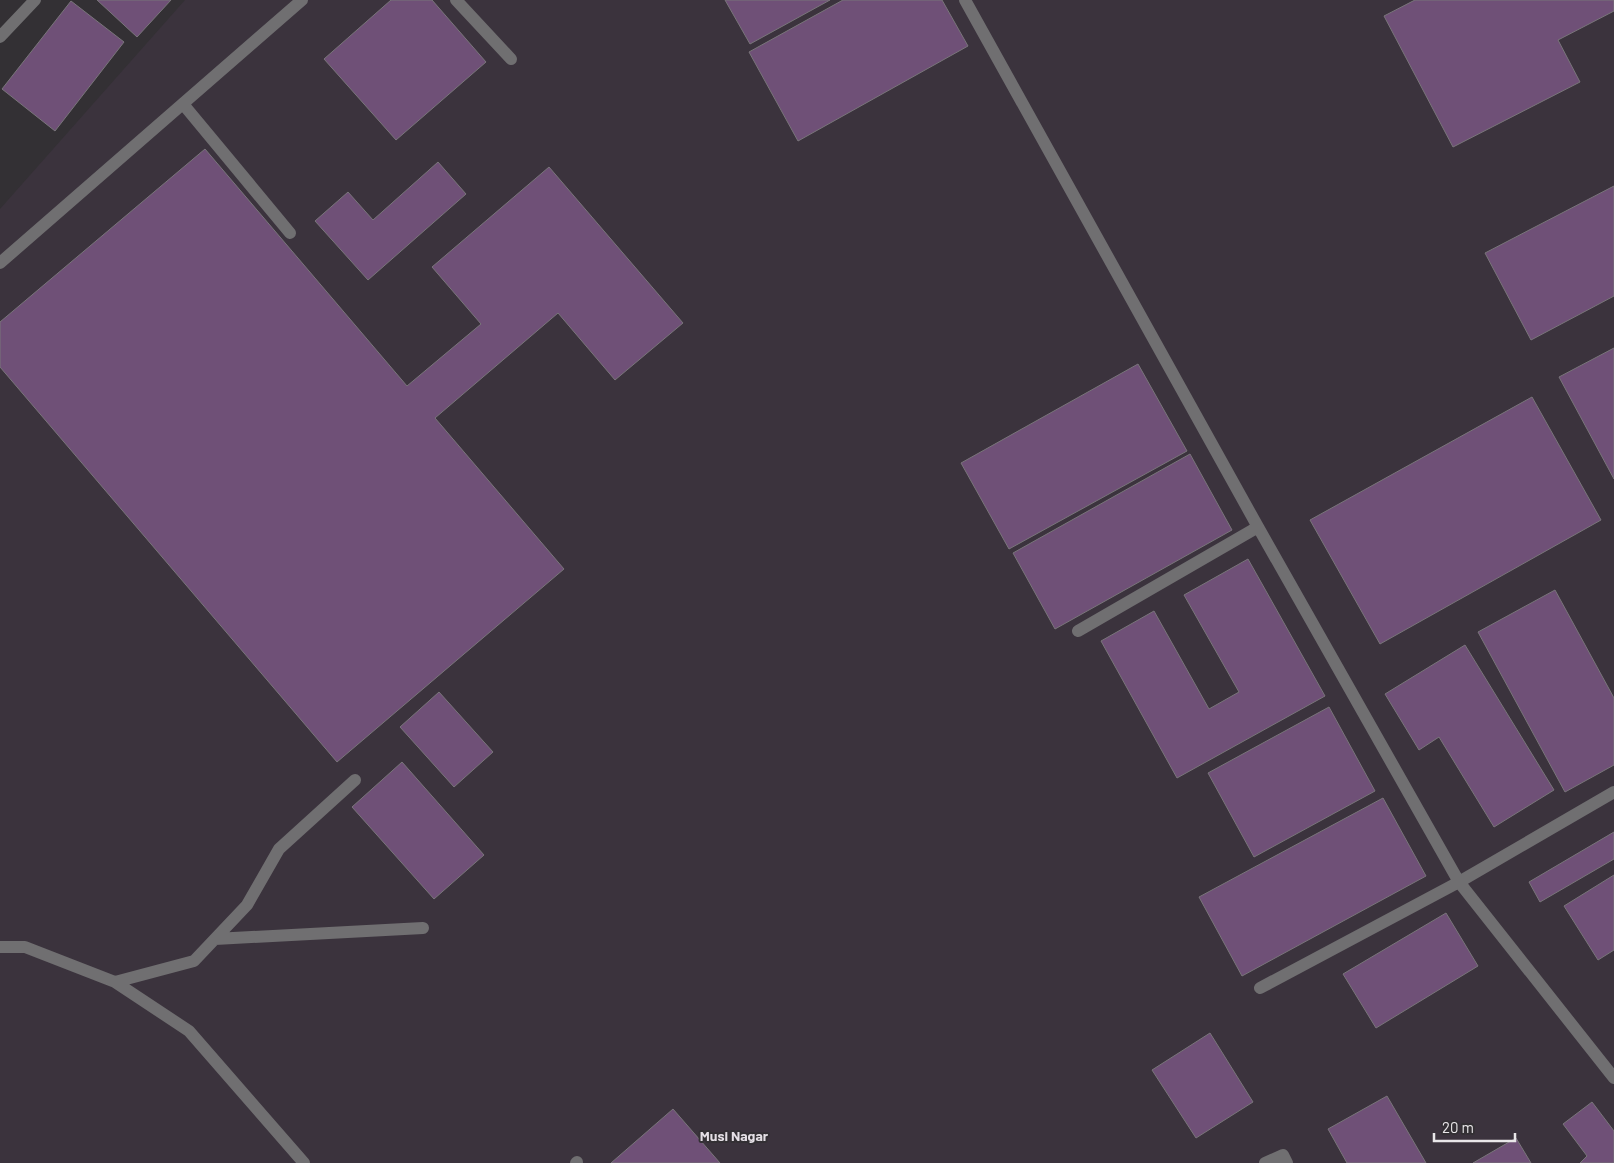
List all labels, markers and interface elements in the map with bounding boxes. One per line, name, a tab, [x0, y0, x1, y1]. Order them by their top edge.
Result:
scale bar	[1434, 1110, 1515, 1142]
text: 20 m	[1442, 1118, 1474, 1136]
district label: Musi Nagar	[700, 1127, 769, 1144]

